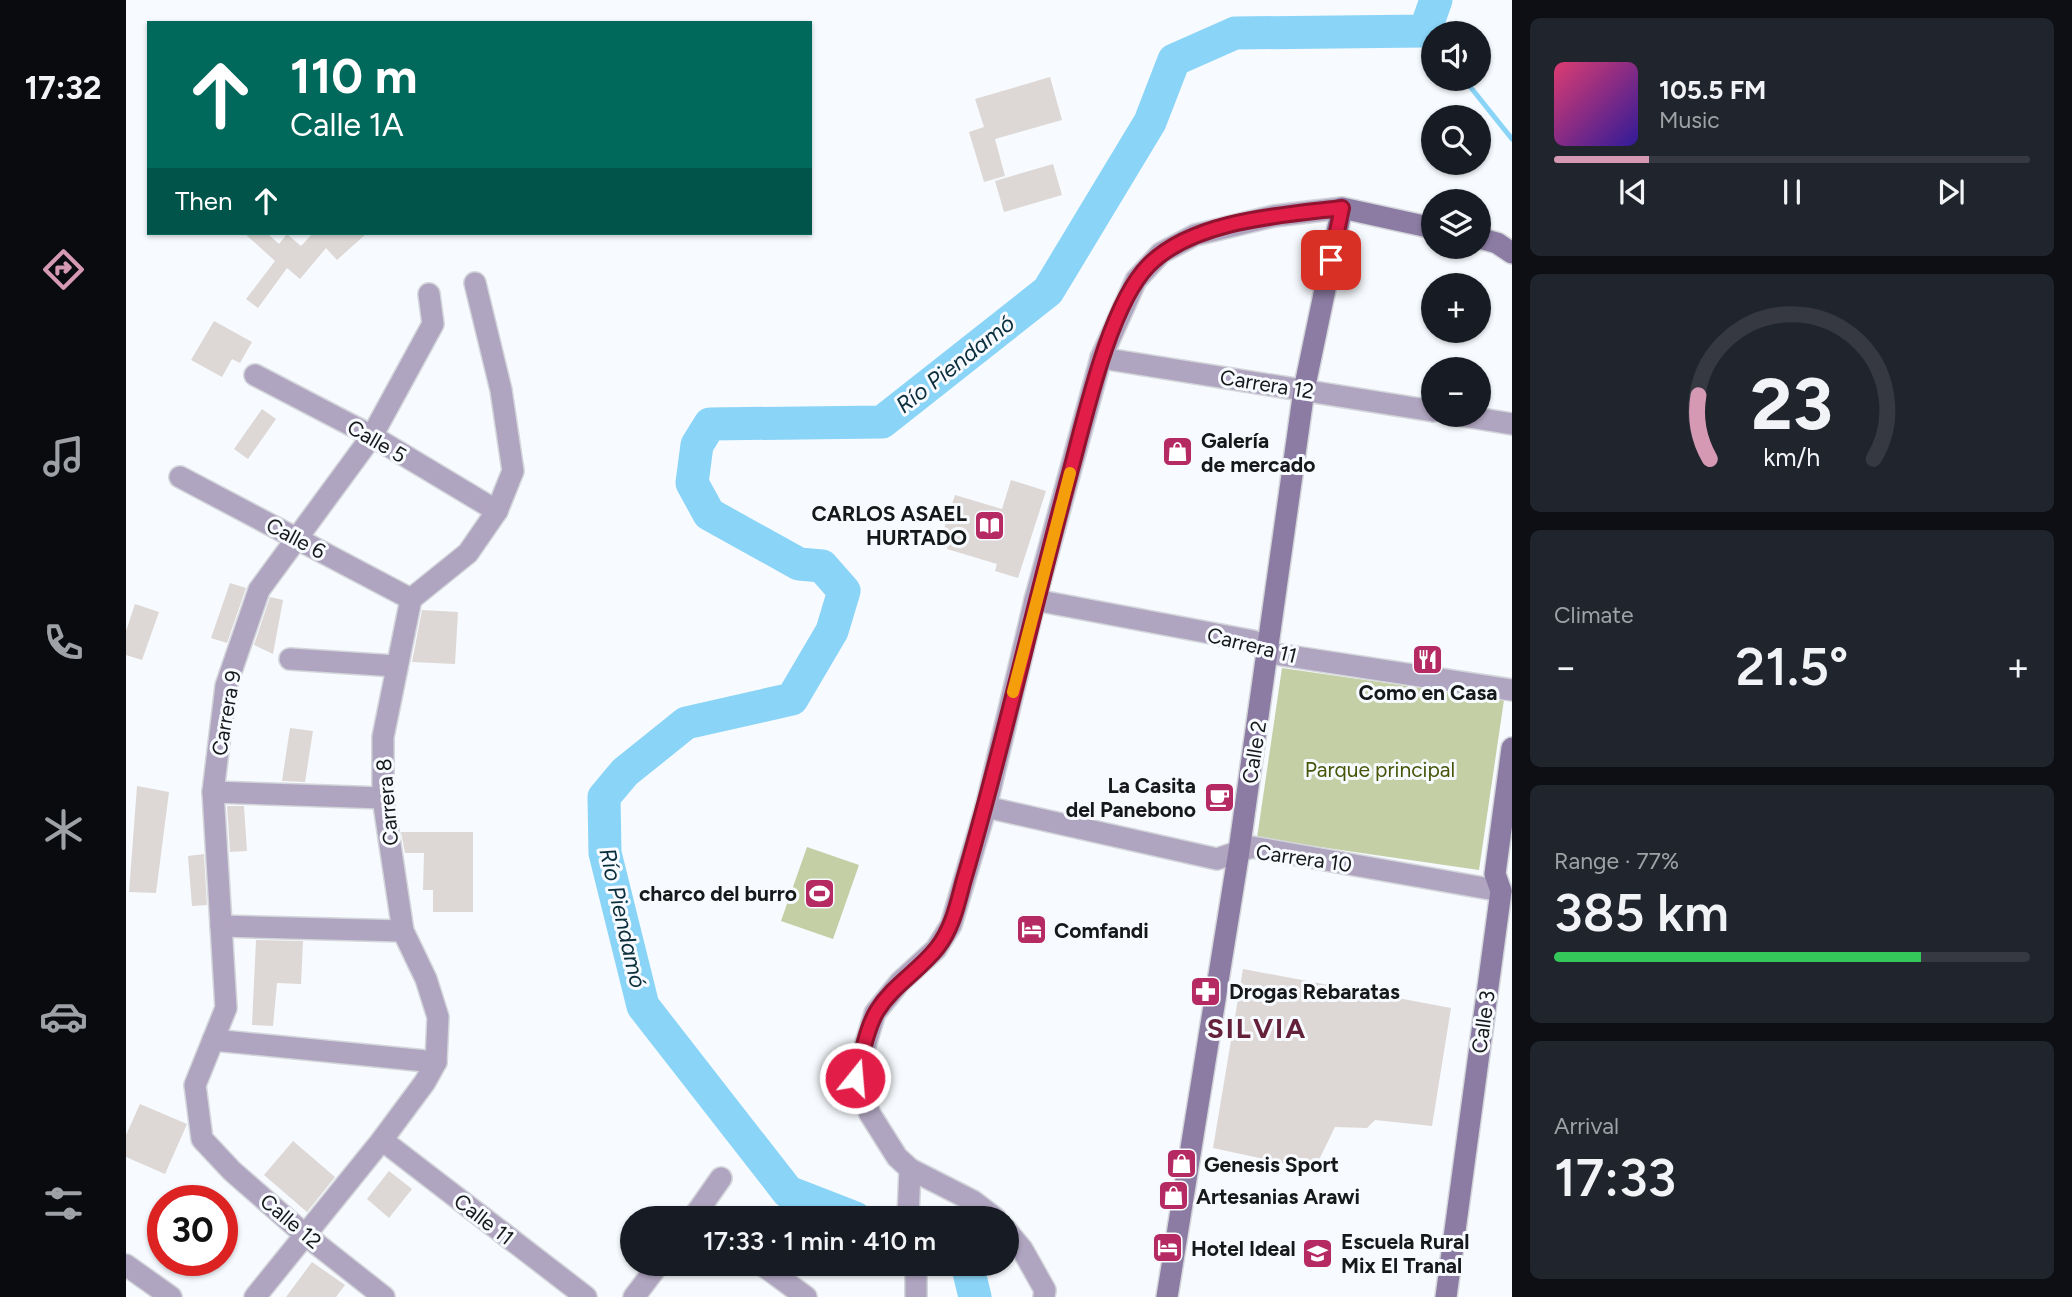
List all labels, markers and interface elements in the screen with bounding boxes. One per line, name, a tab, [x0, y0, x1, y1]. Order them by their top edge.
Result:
map controls	[1421, 21, 1491, 427]
button: sound	[1421, 21, 1491, 91]
text: 110 m	[290, 46, 418, 105]
icon: ahead	[175, 49, 266, 140]
text: 17:32	[24, 69, 102, 107]
text: 105.5 FM	[1659, 74, 1766, 106]
button: search	[1421, 105, 1491, 175]
text: Calle 1A	[290, 106, 404, 144]
text: Music	[1659, 106, 1720, 134]
icon: previous	[1614, 173, 1652, 211]
icon: pause	[1773, 173, 1811, 211]
icon: next	[1932, 173, 1970, 211]
icon: ahead	[247, 182, 285, 220]
text: Then	[175, 185, 233, 217]
button: layers	[1421, 189, 1491, 259]
pin	[1301, 230, 1361, 290]
icon: arrive	[1312, 241, 1350, 279]
icon: directions	[39, 245, 88, 294]
button: +	[1421, 273, 1491, 343]
water label: Río Piendamó	[890, 309, 1020, 419]
button: −	[1421, 357, 1491, 427]
text: 23	[1751, 360, 1833, 447]
street label: Carrera 12	[1218, 364, 1316, 404]
street label: Calle 5	[343, 414, 411, 468]
place label: Galería de mercado	[1201, 428, 1315, 477]
icon: music	[39, 432, 88, 481]
shop icon: Galería de mercado	[1161, 435, 1195, 469]
text: km/h	[1763, 441, 1821, 471]
place label: CARLOS ASAEL HURTADO	[812, 501, 967, 550]
library icon: CARLOS ASAEL HURTADO	[973, 508, 1007, 542]
street label: Calle 6	[262, 512, 330, 564]
text: Climate	[1554, 601, 1633, 629]
icon: phone	[39, 618, 88, 667]
street label: Carrera 11	[1204, 622, 1300, 668]
text: 21.5°	[1735, 636, 1849, 698]
restaurant icon: Como en Casa	[1411, 643, 1445, 677]
text: −	[1554, 644, 1578, 690]
text: +	[2006, 644, 2030, 690]
street label: Carrera 9	[206, 668, 246, 758]
place label: Como en Casa	[1359, 680, 1497, 705]
street label: Calle 2	[1237, 719, 1271, 785]
street label: Carrera 8	[371, 757, 403, 847]
park label: Parque principal	[1305, 757, 1455, 782]
place label: La Casita del Panebono	[1066, 773, 1196, 822]
cafe icon: La Casita del Panebono	[1202, 780, 1236, 814]
icon: climate	[39, 805, 88, 854]
street label: Carrera 10	[1254, 839, 1354, 877]
water label: Río Piendamó	[593, 845, 653, 991]
text: Range · 77%	[1554, 847, 1679, 875]
sports icon: charco del burro	[803, 876, 837, 910]
place label: charco del burro	[639, 881, 797, 906]
text: 385 km	[1554, 882, 1729, 944]
hotel icon: Comfandi	[1014, 913, 1048, 947]
place label: Comfandi	[1054, 918, 1149, 943]
pharmacy icon: Drogas Rebaratas	[1189, 974, 1223, 1008]
place label: Drogas Rebaratas	[1229, 979, 1400, 1004]
street label: Calle 3	[1466, 989, 1500, 1055]
icon: car	[39, 992, 88, 1041]
district label: SILVIA	[1207, 1011, 1307, 1045]
position arrow	[818, 1041, 892, 1115]
text: Arrival	[1554, 1112, 1619, 1140]
shop icon: Genesis Sport	[1164, 1147, 1198, 1181]
text: 17:33	[1554, 1147, 1676, 1209]
place label: Genesis Sport	[1204, 1152, 1339, 1177]
icon: filters	[39, 1179, 88, 1228]
shop icon: Artesanias Arawi	[1156, 1179, 1190, 1213]
place label: Artesanias Arawi	[1196, 1184, 1360, 1209]
speed limit sign: 30	[147, 1185, 238, 1276]
street label: Calle 12	[255, 1188, 327, 1254]
street label: Calle 11	[449, 1188, 519, 1250]
text: 17:33 · 1 min · 410 m	[703, 1225, 936, 1257]
place label: Escuela Rural Mix El Tranal	[1341, 1229, 1469, 1278]
hotel icon: Hotel Ideal	[1151, 1231, 1185, 1265]
place label: Hotel Ideal	[1191, 1236, 1296, 1261]
school or university icon: Escuela Rural Mix El Tranal	[1301, 1236, 1335, 1270]

